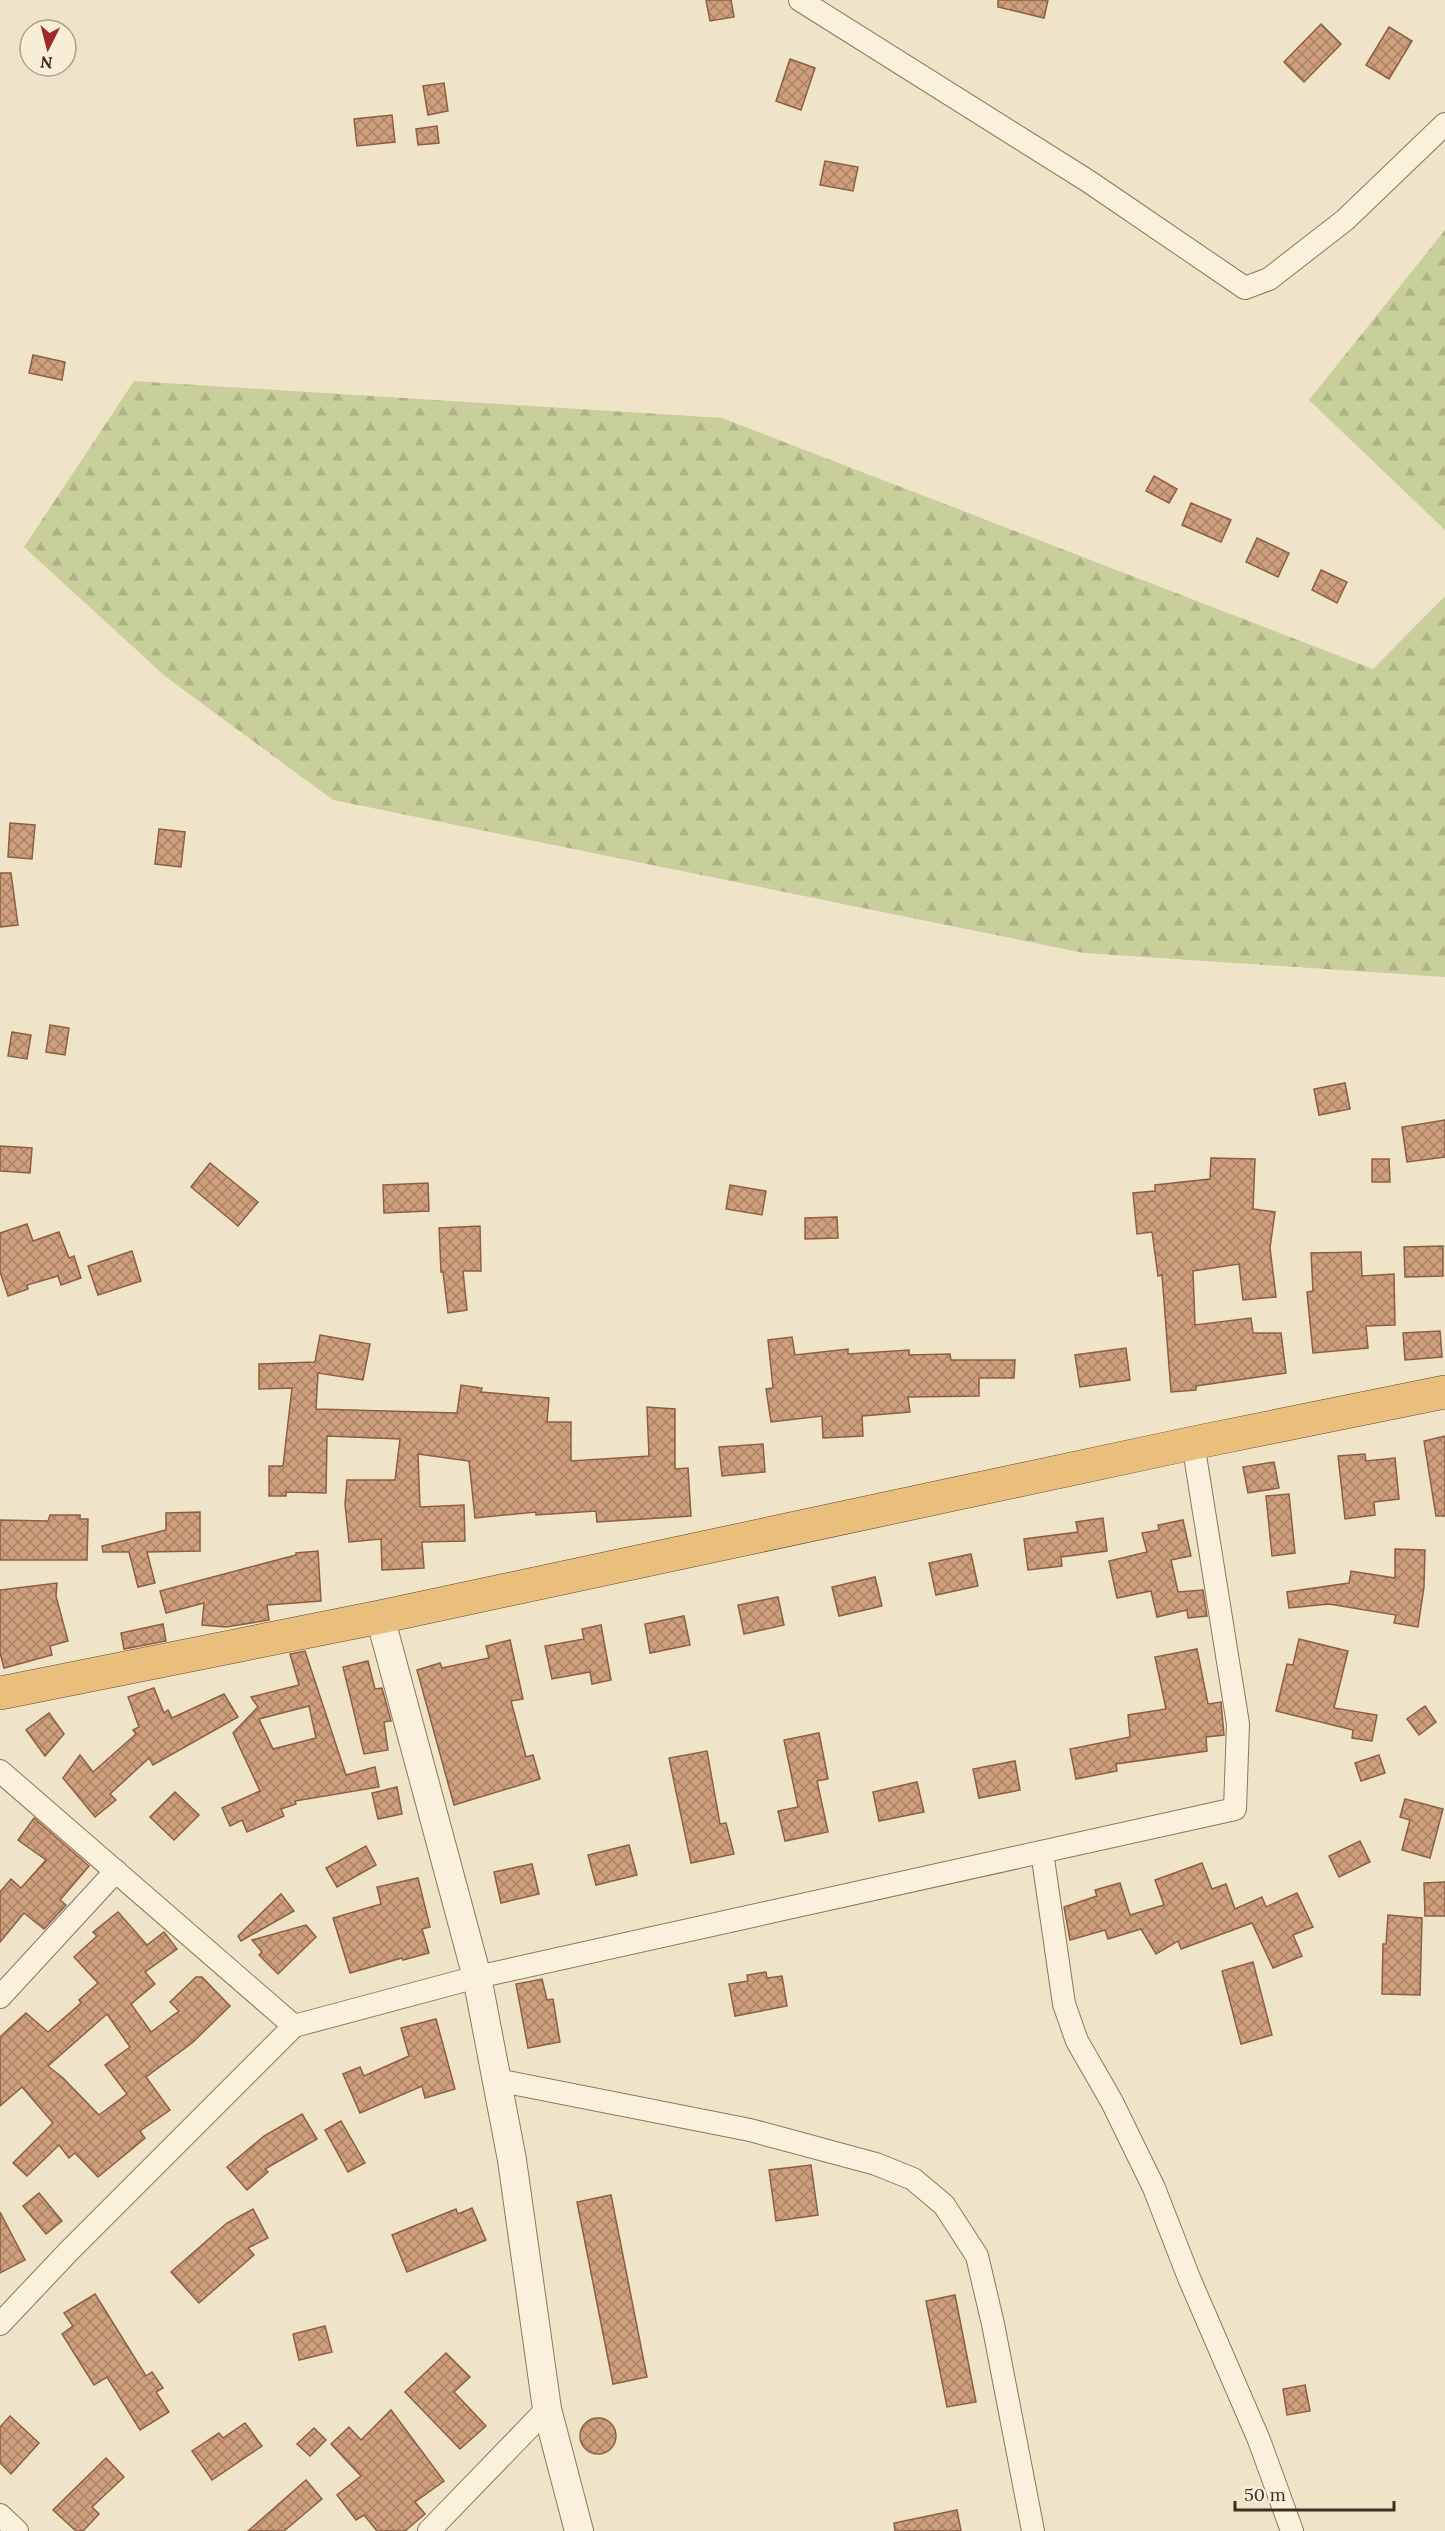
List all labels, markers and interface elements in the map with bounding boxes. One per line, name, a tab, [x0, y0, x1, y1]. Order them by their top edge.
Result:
north arrow	[18, 18, 78, 78]
text: N	[39, 52, 54, 74]
scale bar	[1235, 2474, 1394, 2512]
text: 50 m	[1244, 2483, 1286, 2506]

